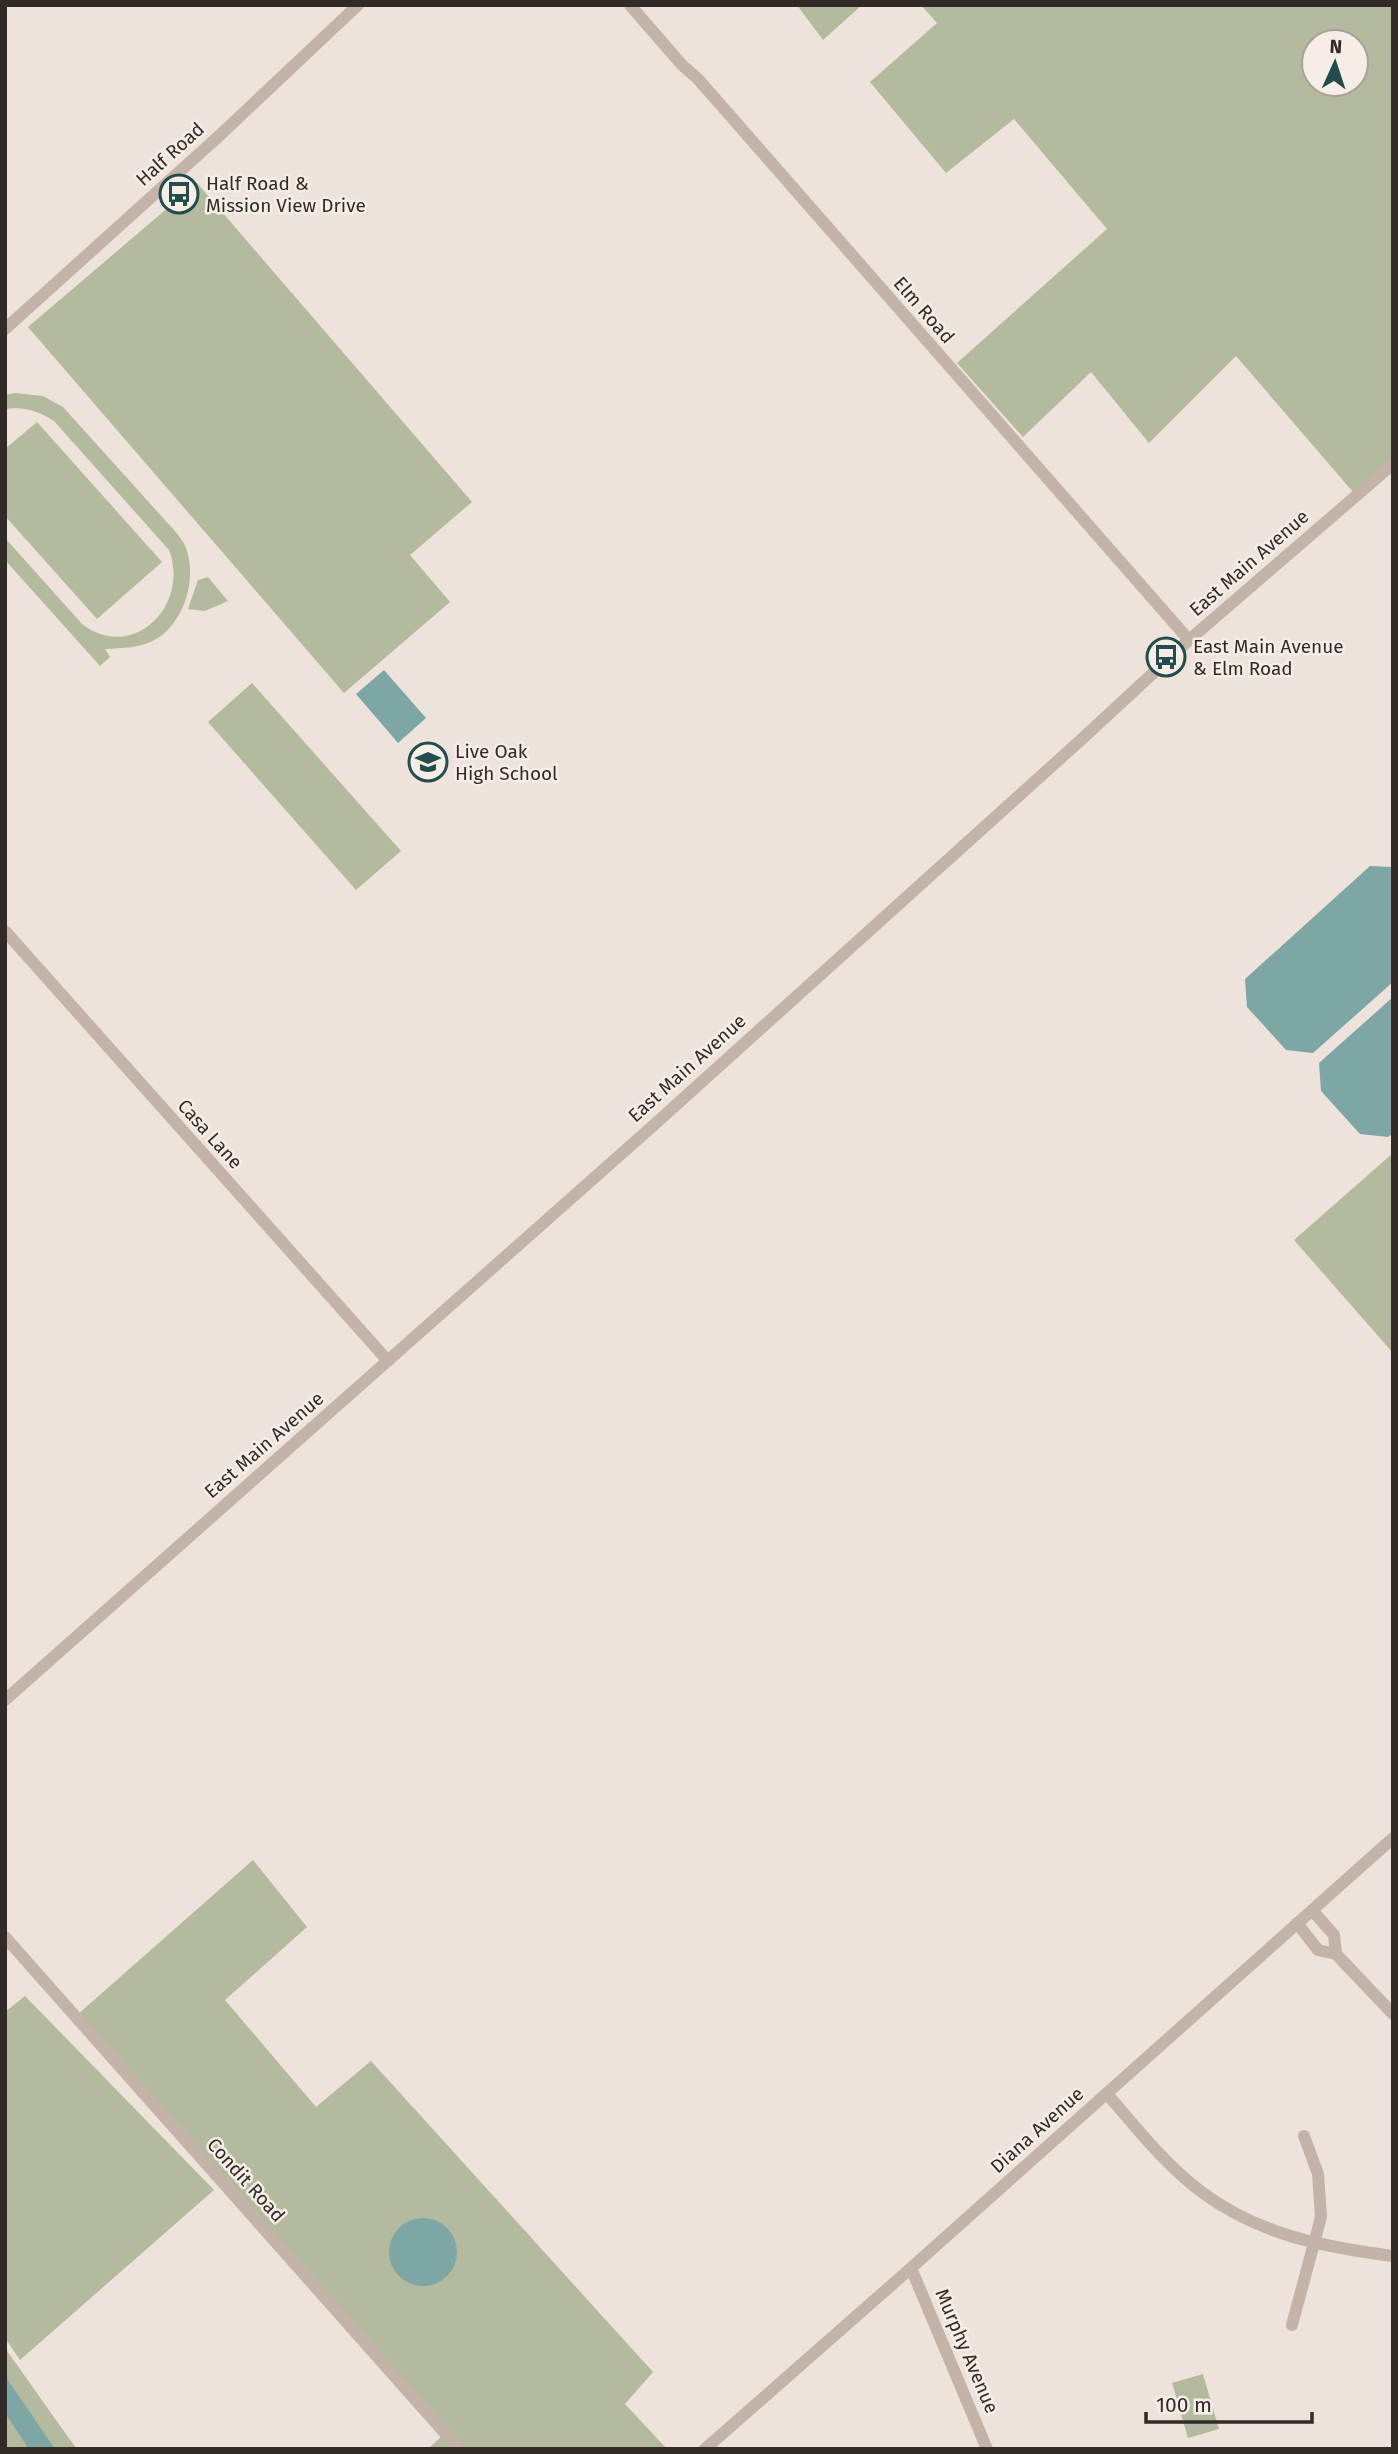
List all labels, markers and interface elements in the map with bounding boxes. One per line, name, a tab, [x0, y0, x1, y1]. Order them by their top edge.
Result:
north arrow	[1300, 28, 1370, 98]
text: N	[1329, 35, 1343, 58]
street label: Half Road	[131, 117, 209, 191]
place label: Half Road & Mission View Drive	[206, 172, 366, 217]
bus stop icon: Half Road & Mission View Drive	[158, 173, 200, 215]
street label: Elm Road	[889, 272, 959, 348]
street label: East Main Avenue	[1185, 505, 1313, 621]
place label: East Main Avenue & Elm Road	[1193, 635, 1344, 680]
bus stop icon: East Main Avenue & Elm Road	[1145, 636, 1187, 678]
place label: Live Oak High School	[455, 740, 558, 785]
school or university icon: Live Oak High School	[407, 741, 449, 783]
street label: East Main Avenue	[623, 1009, 751, 1127]
street label: Casa Lane	[173, 1094, 247, 1174]
street label: East Main Avenue	[200, 1387, 328, 1503]
street label: Diana Avenue	[986, 2082, 1088, 2178]
street label: Condit Road	[202, 2133, 290, 2227]
street label: Murphy Avenue	[930, 2285, 1004, 2417]
scale bar	[1146, 2380, 1312, 2424]
text: 100 m	[1156, 2392, 1212, 2418]

